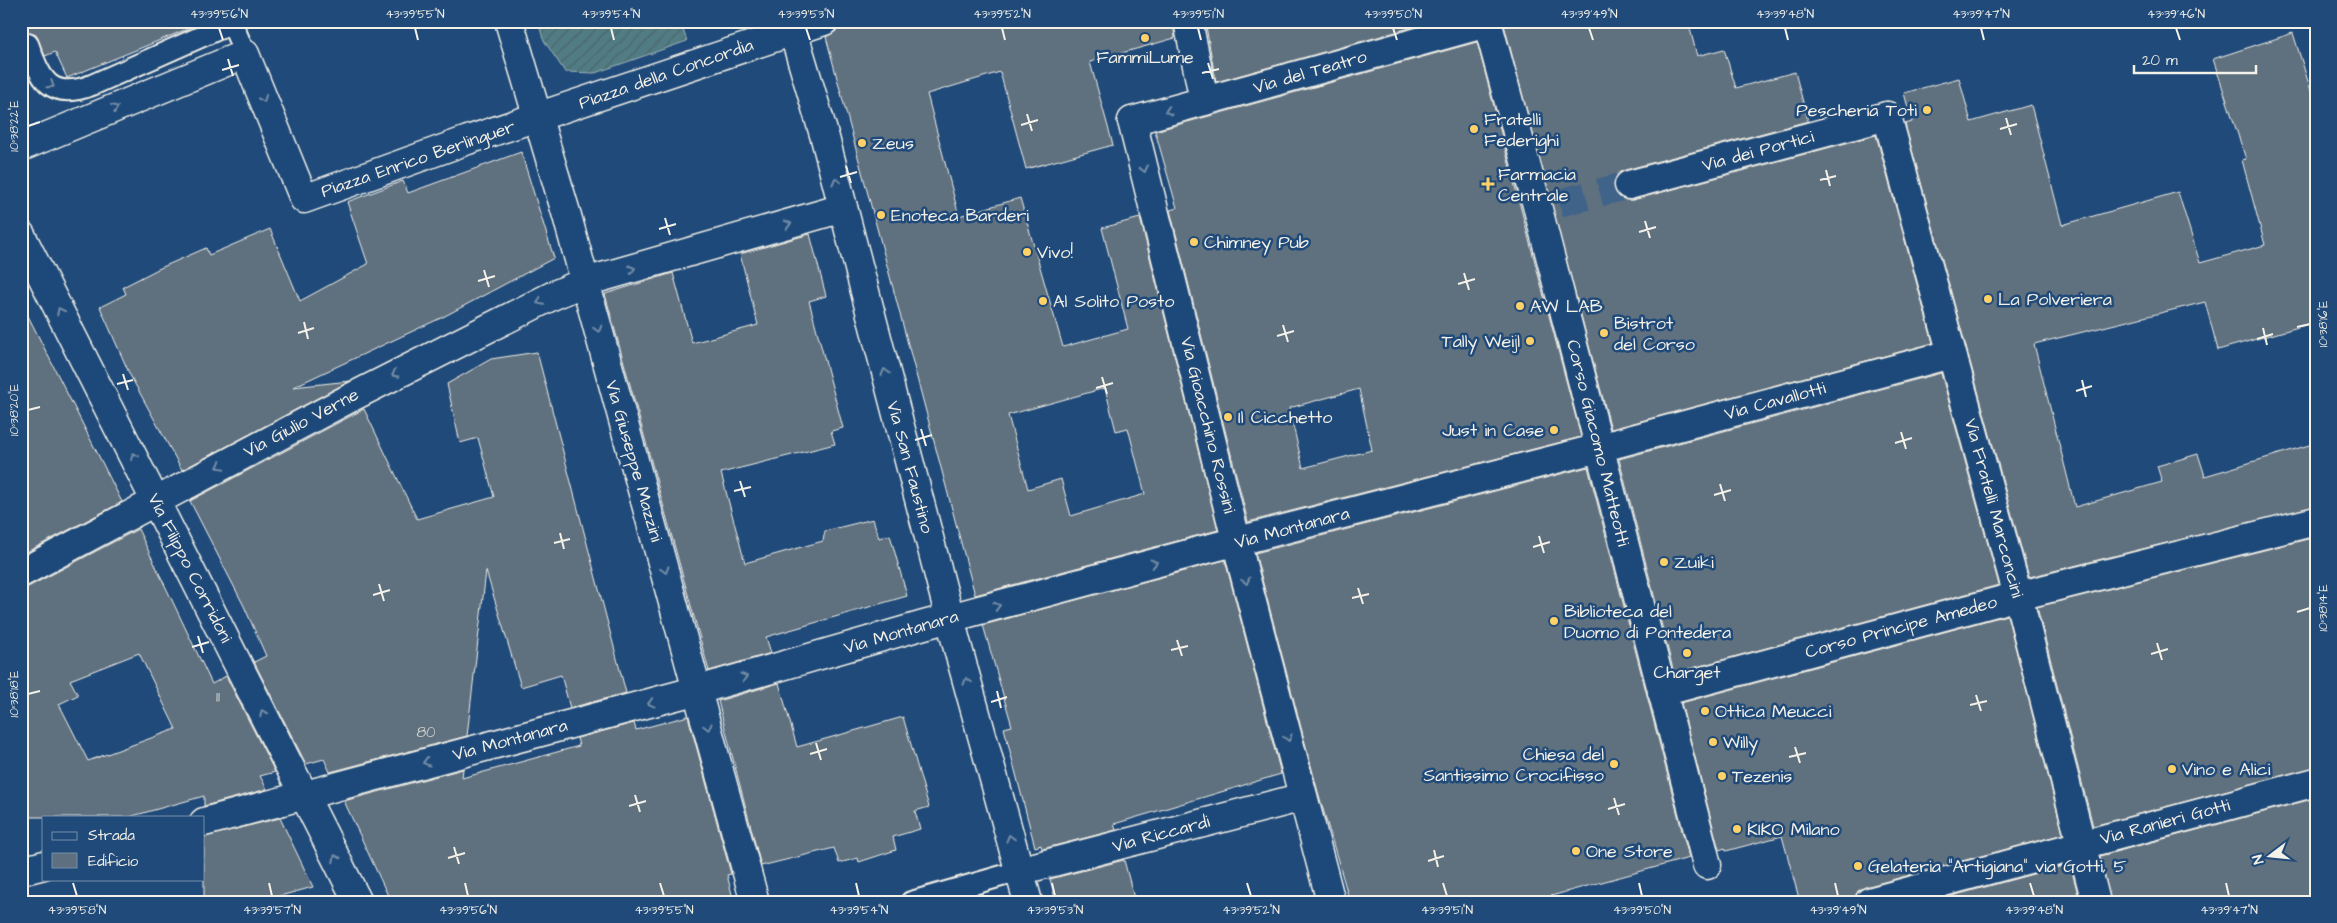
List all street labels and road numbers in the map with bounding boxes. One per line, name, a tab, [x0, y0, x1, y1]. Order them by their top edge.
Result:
street label: Piazza della Concordia	[575, 32, 757, 116]
street label: Via del Teatro	[1250, 44, 1370, 100]
street label: Piazza Enrico Berlinguer	[318, 114, 519, 205]
street label: Via dei Portici	[1699, 124, 1817, 178]
street label: Via Gioacchino Rossini	[1174, 334, 1242, 516]
street label: Corso Giacomo Matteotti	[1560, 337, 1636, 549]
street label: Via Cavallotti	[1722, 375, 1829, 427]
street label: Via Giuseppe Mazzini	[599, 377, 669, 545]
street label: Via Giulio Verne	[239, 382, 363, 464]
street label: Via San Faustino	[880, 398, 940, 536]
street label: Via Fratelli Marconcini	[1958, 415, 2030, 601]
street label: Via Filippo Corridoni	[141, 489, 239, 647]
street label: Via Montanara	[1232, 501, 1352, 555]
street label: Corso Principe Amedeo	[1802, 589, 2000, 665]
street label: Via Montanara	[841, 604, 961, 660]
street label: Via Montanara	[450, 713, 570, 767]
street label: Via Ranieri Gotti	[2097, 793, 2233, 851]
street label: Via Riccardi	[1110, 809, 1213, 859]

